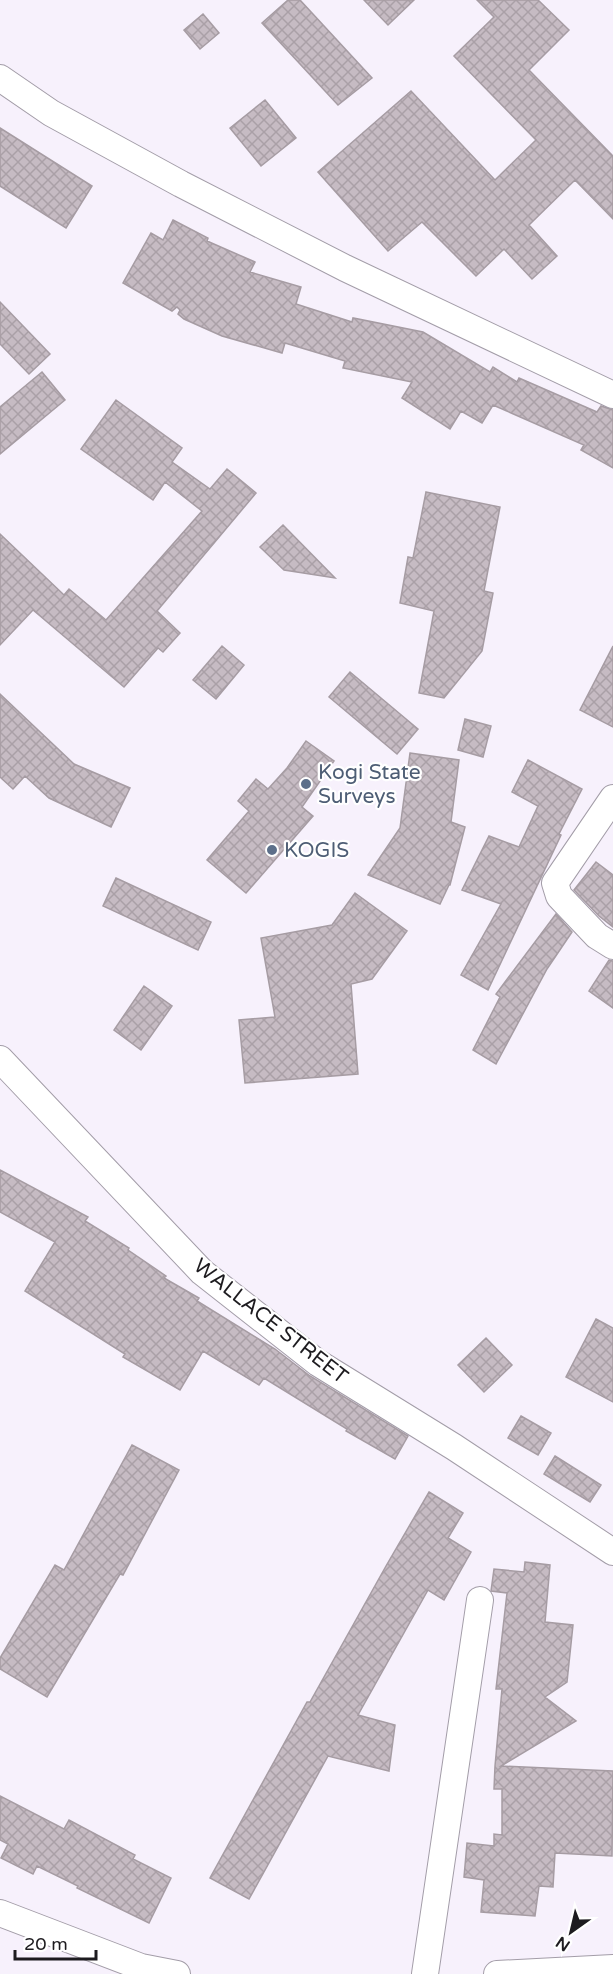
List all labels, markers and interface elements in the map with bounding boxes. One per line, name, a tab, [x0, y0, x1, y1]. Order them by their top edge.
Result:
place label: Kogi State Surveys	[318, 760, 421, 809]
marker: Kogi State Surveys	[299, 777, 313, 791]
place label: KOGIS	[284, 838, 349, 863]
marker: KOGIS	[265, 843, 279, 857]
street label: WALLACE STREET	[189, 1253, 353, 1390]
north arrow	[541, 1902, 601, 1962]
scale bar	[15, 1923, 96, 1961]
text: N	[552, 1932, 574, 1955]
text: 20 m	[24, 1933, 68, 1955]

